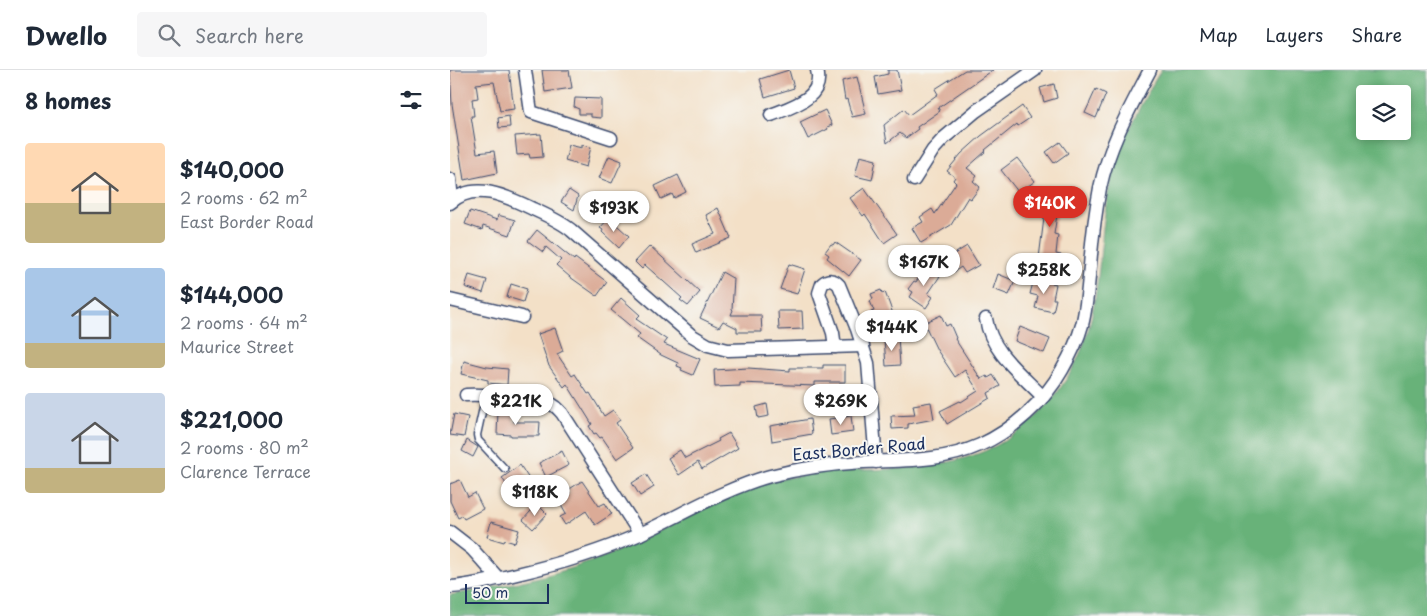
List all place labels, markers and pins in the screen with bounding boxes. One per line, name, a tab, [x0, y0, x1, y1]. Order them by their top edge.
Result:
pin: $140K	[1015, 186, 1085, 228]
pin: $193K	[579, 190, 649, 233]
pin: $167K	[889, 244, 959, 287]
pin: $258K	[1009, 252, 1079, 295]
pin: $144K	[857, 310, 927, 352]
pin: $221K	[481, 384, 551, 426]
pin: $269K	[806, 384, 876, 426]
pin: $118K	[500, 474, 570, 517]

